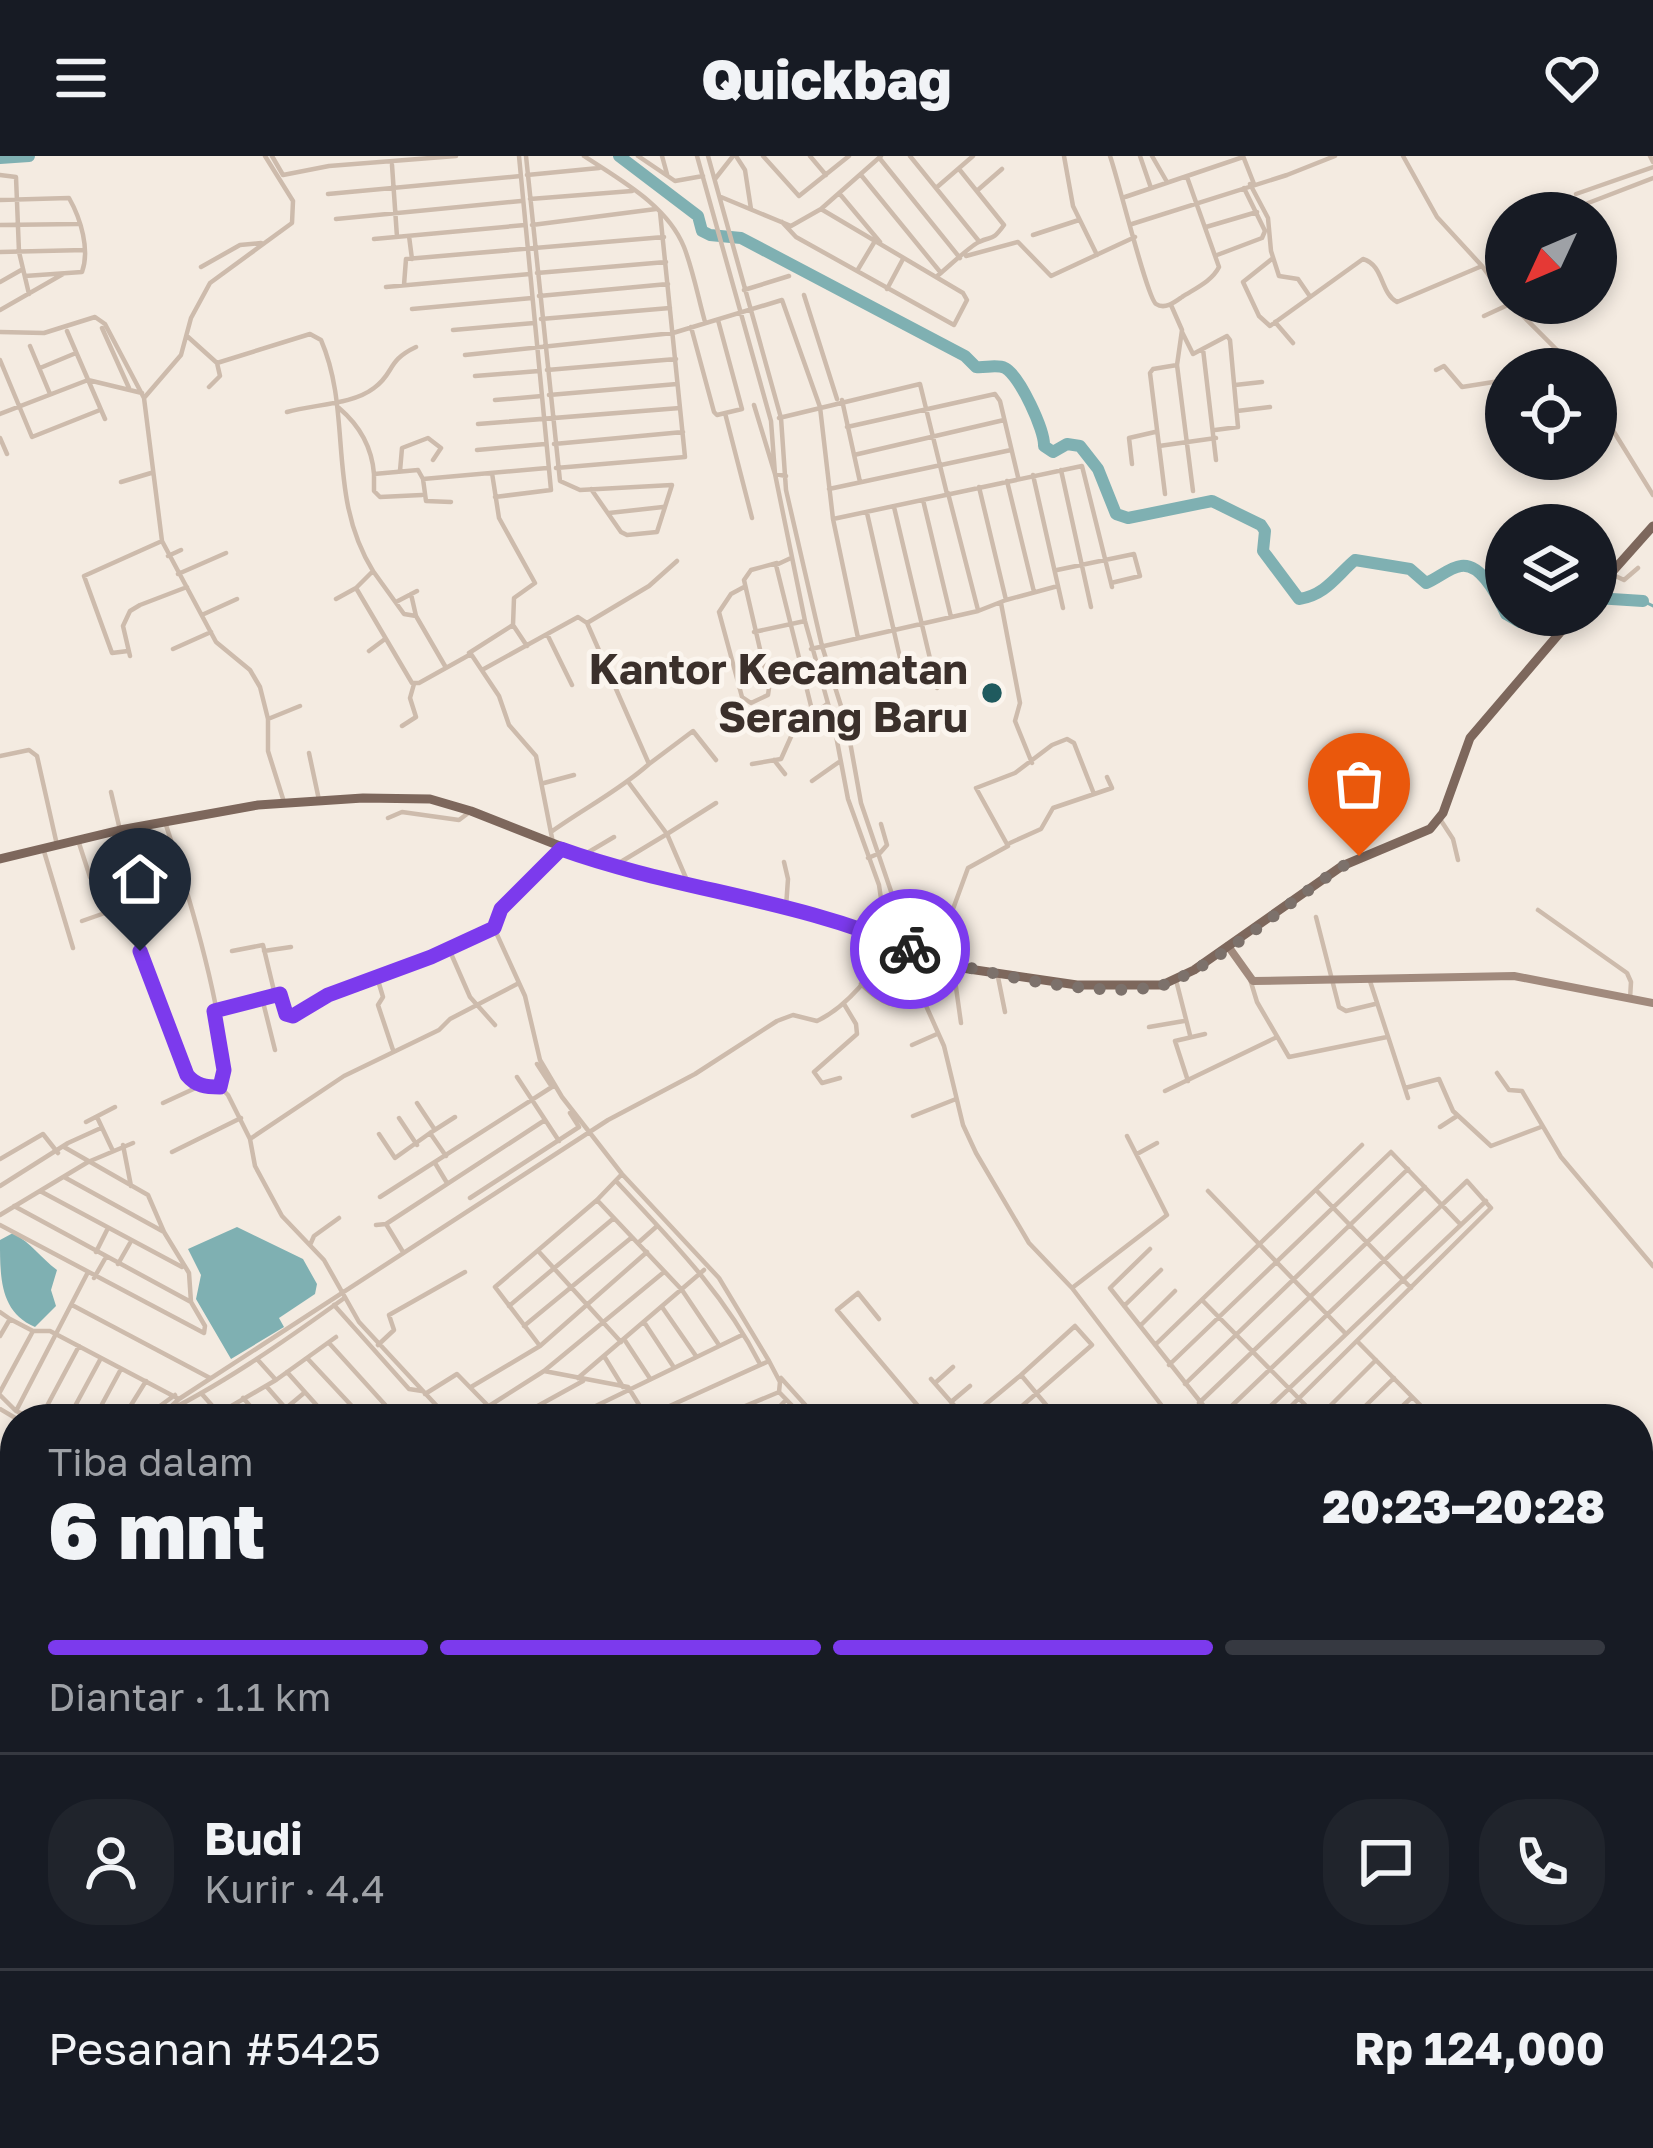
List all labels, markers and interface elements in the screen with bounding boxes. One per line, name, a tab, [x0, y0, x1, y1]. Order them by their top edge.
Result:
icon: menu	[48, 45, 114, 111]
icon: heart	[1539, 45, 1605, 111]
text: Quickbag	[701, 46, 952, 111]
north arrow	[1485, 192, 1617, 324]
map controls	[1485, 192, 1617, 636]
button: locate	[1485, 348, 1617, 480]
button: layers	[1485, 504, 1617, 636]
place label: Kantor Kecamatan Serang Baru	[589, 643, 968, 741]
marker: Kantor Kecamatan Serang Baru	[979, 680, 1005, 706]
pin	[1308, 733, 1410, 856]
icon: bag	[1326, 751, 1392, 817]
pin	[89, 828, 191, 951]
icon: home	[107, 846, 173, 912]
courier	[850, 889, 970, 1009]
icon: bike	[877, 916, 943, 982]
text: Tiba dalam	[48, 1438, 253, 1485]
text: 20:23–20:28	[1322, 1479, 1605, 1533]
text: 6 mnt	[48, 1483, 265, 1576]
text: Diantar · 1.1 km	[48, 1673, 331, 1720]
button: person	[48, 1799, 174, 1925]
button: chat	[1323, 1799, 1449, 1925]
button: phone	[1479, 1799, 1605, 1925]
text: Budi	[204, 1811, 303, 1865]
text: Kurir · 4.4	[204, 1865, 385, 1912]
text: Pesanan #5425	[48, 2021, 381, 2075]
text: Rp 124,000	[1354, 2021, 1605, 2075]

